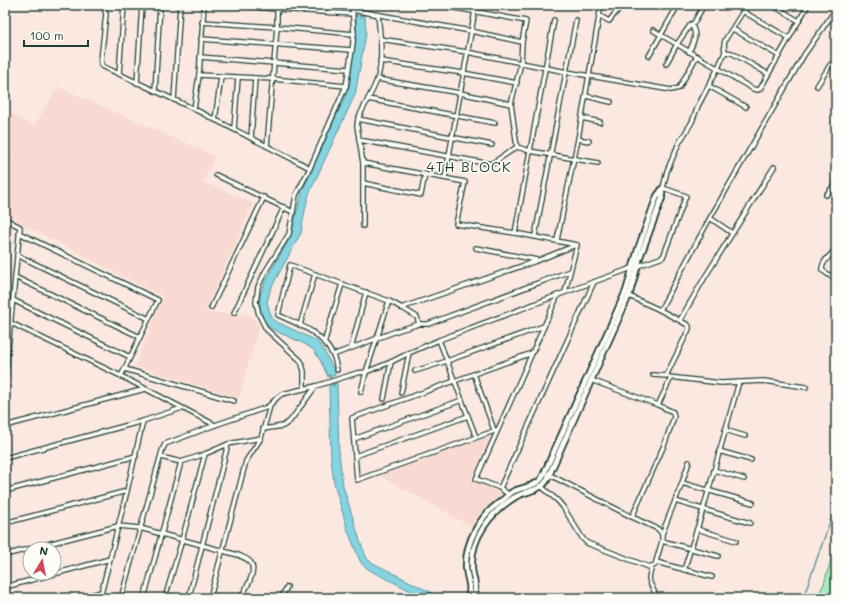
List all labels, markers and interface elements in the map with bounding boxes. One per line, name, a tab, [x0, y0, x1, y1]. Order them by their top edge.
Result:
scale bar	[24, 22, 88, 48]
text: 100 m	[30, 27, 64, 43]
district label: 4TH BLOCK	[426, 157, 512, 176]
north arrow	[22, 541, 62, 581]
text: N	[38, 543, 49, 559]

